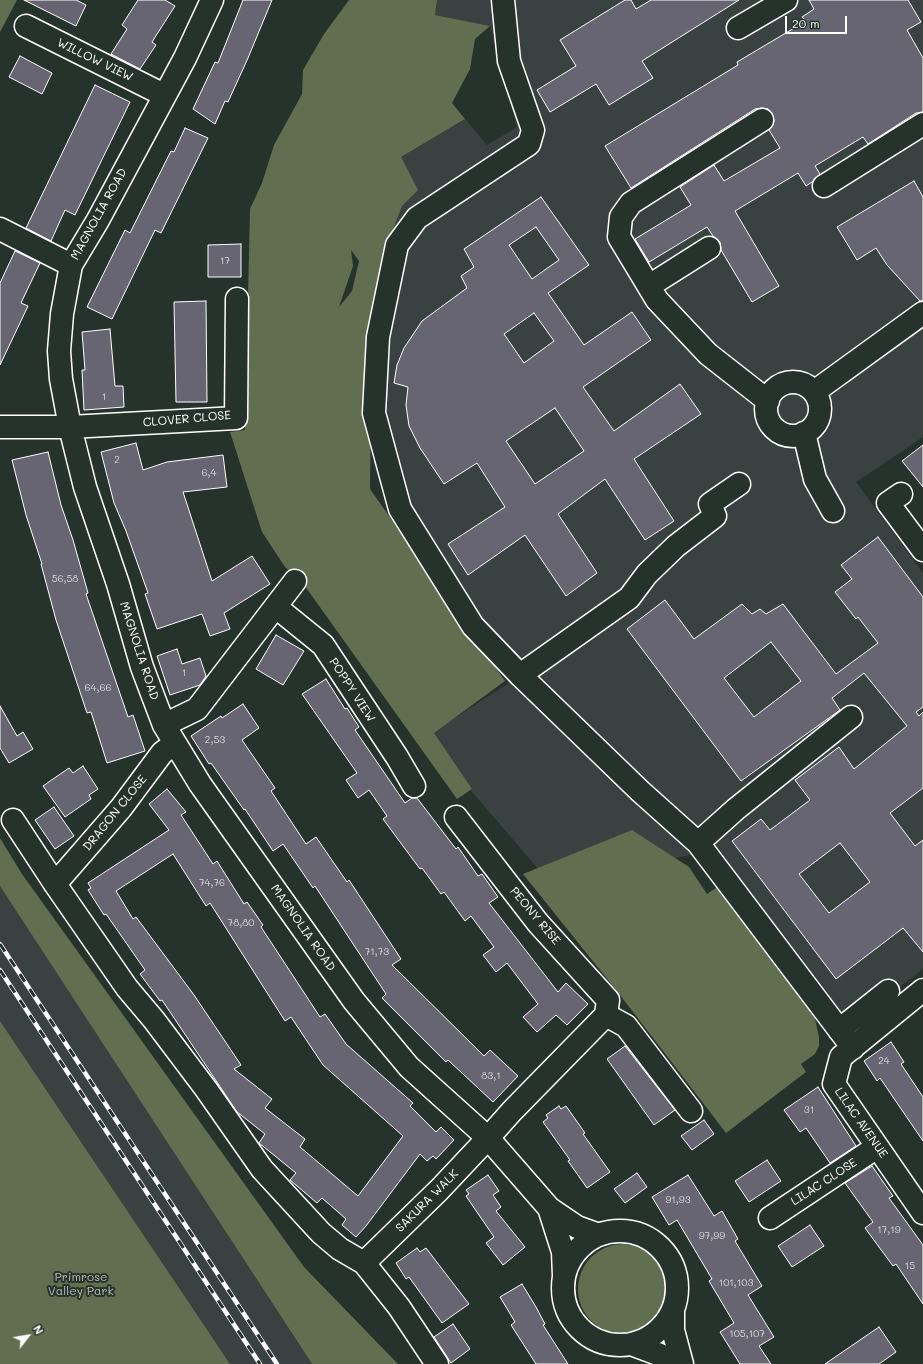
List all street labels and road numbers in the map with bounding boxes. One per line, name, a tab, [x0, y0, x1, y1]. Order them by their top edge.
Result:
street label: WILLOW VIEW	[55, 35, 135, 85]
street label: MAGNOLIA ROAD	[68, 166, 130, 262]
street label: CLOVER CLOSE	[142, 408, 232, 430]
street label: MAGNOLIA ROAD	[116, 600, 162, 702]
street label: POPPY VIEW	[326, 655, 378, 725]
street label: DRAGON CLOSE	[80, 772, 150, 854]
street label: MAGNOLIA ROAD	[268, 882, 338, 974]
street label: PEONY RISE	[507, 884, 563, 948]
street label: LILAC AVENUE	[831, 1085, 891, 1161]
street label: LILAC CLOSE	[788, 1155, 860, 1209]
street label: SAKURA WALK	[393, 1167, 461, 1235]

